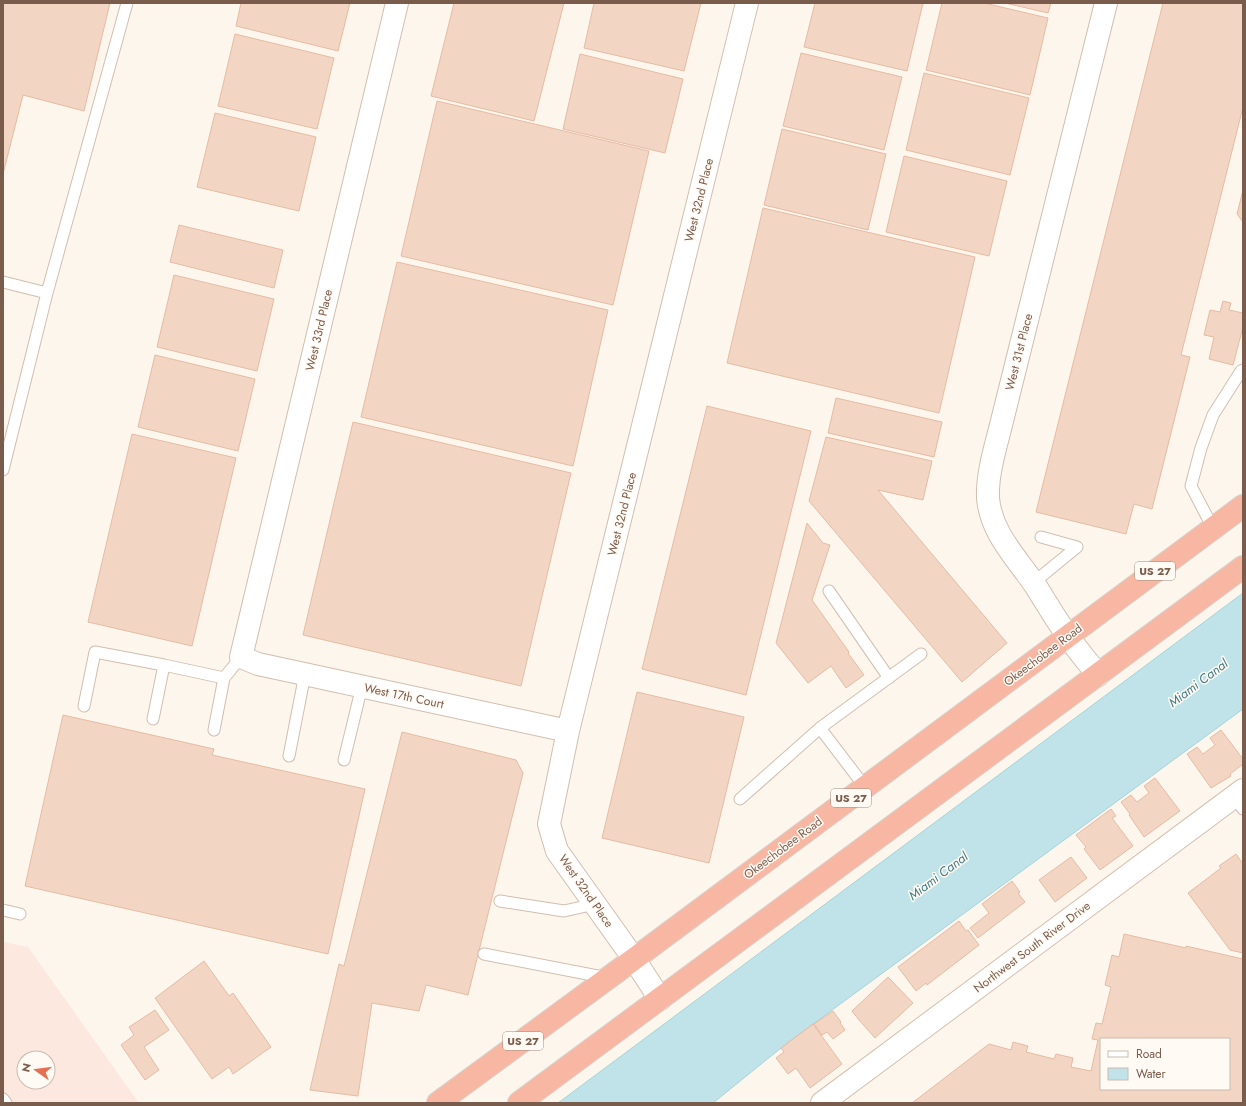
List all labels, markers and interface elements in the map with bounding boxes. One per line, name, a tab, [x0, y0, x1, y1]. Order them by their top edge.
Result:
street label: West 32nd Place	[680, 156, 718, 244]
street label: West 33rd Place	[301, 287, 337, 373]
street label: West 31st Place	[1001, 312, 1037, 392]
street label: West 32nd Place	[603, 470, 641, 558]
road number: US 27	[1135, 562, 1175, 580]
street label: Okeechobee Road	[1000, 619, 1086, 691]
water label: Miami Canal	[1164, 654, 1233, 712]
street label: West 17th Court	[363, 679, 446, 713]
road number: US 27	[831, 789, 871, 807]
street label: Okeechobee Road	[740, 812, 826, 884]
water label: Miami Canal	[904, 847, 973, 905]
street label: West 32nd Place	[554, 851, 618, 931]
street label: Northwest South River Drive	[970, 897, 1094, 997]
road number: US 27	[503, 1032, 543, 1050]
legend	[1100, 1038, 1230, 1090]
text: Road	[1136, 1045, 1162, 1063]
north arrow	[16, 1050, 56, 1090]
text: N	[17, 1061, 35, 1074]
text: Water	[1136, 1065, 1167, 1083]

